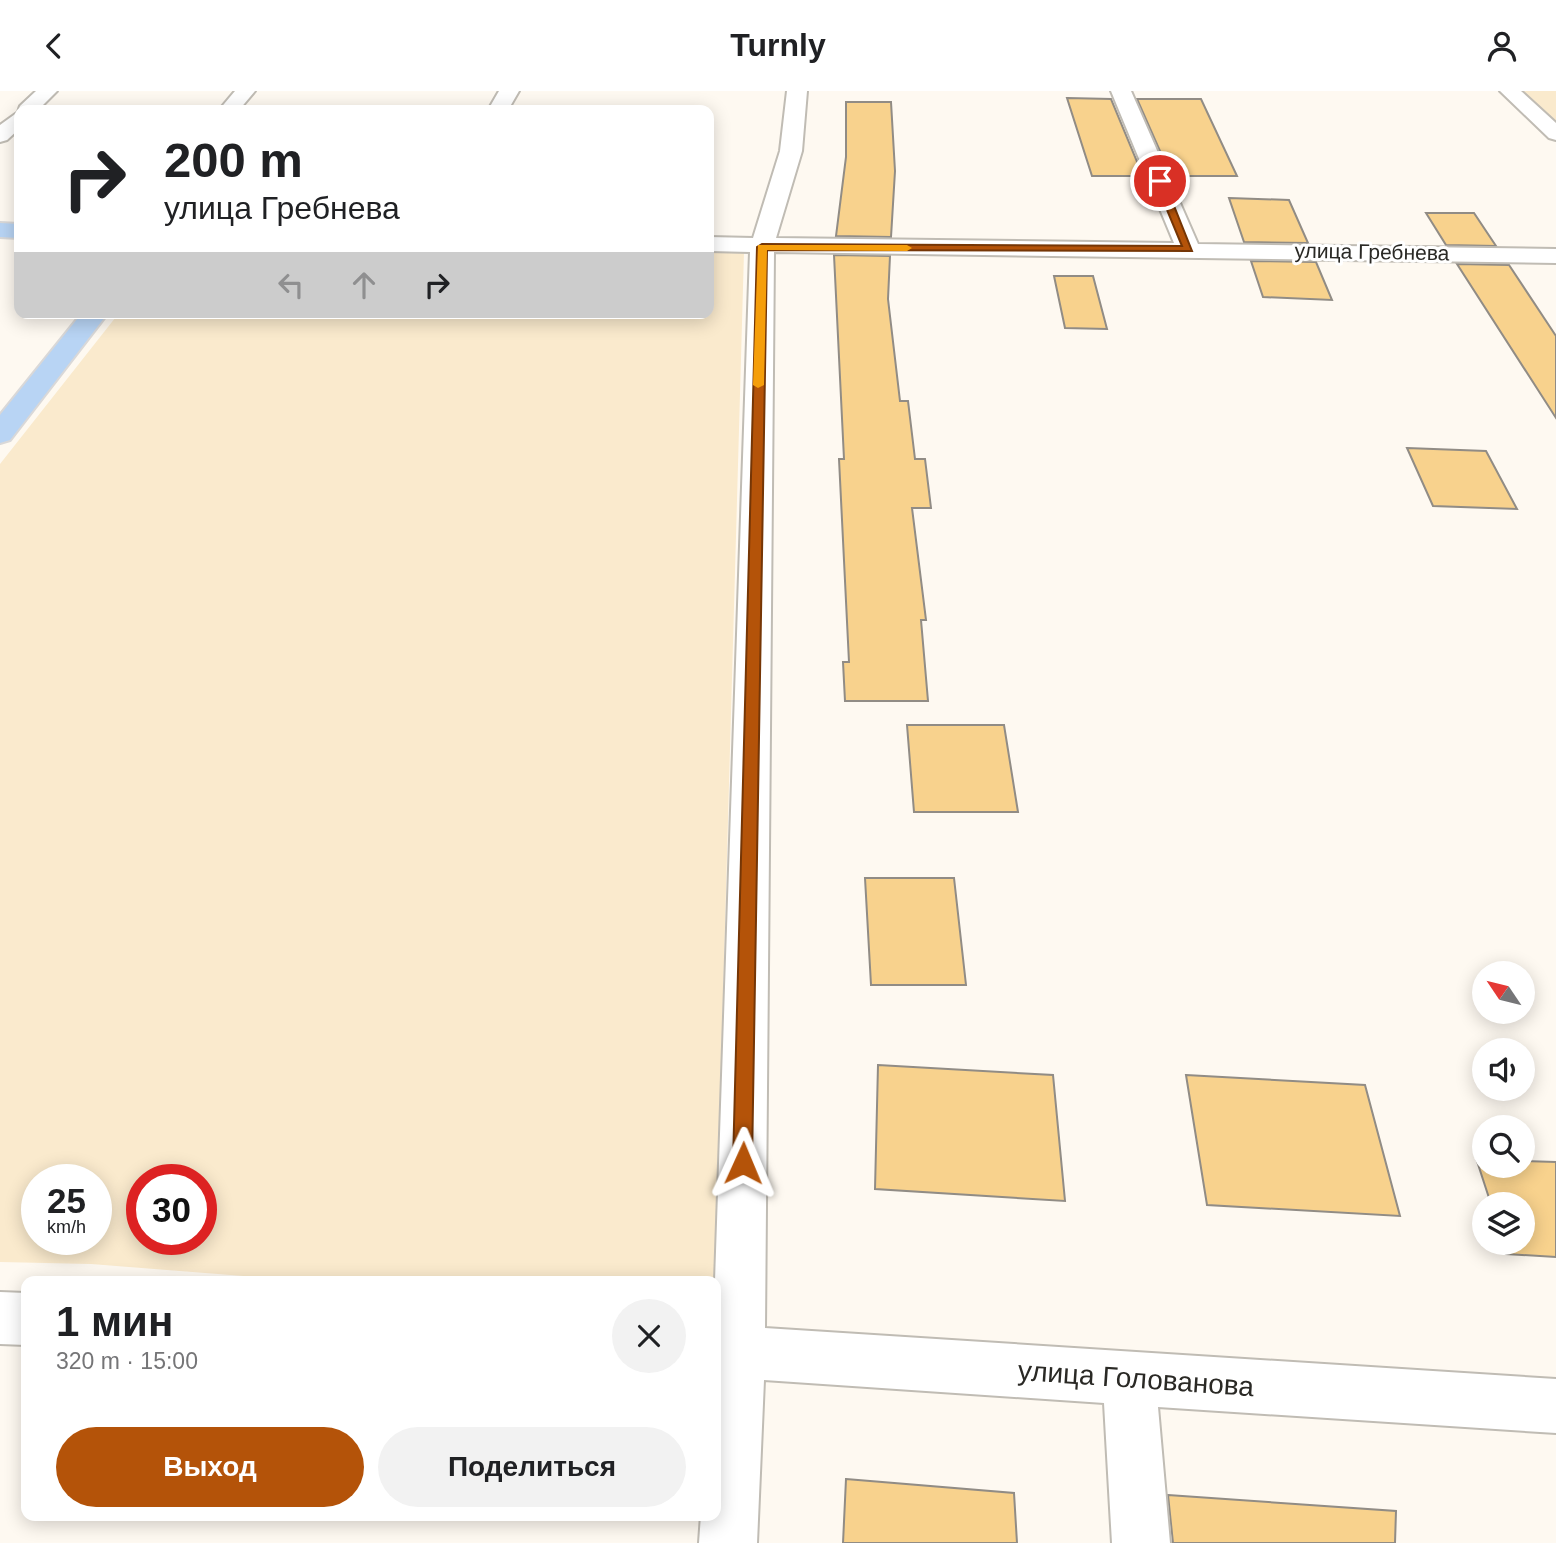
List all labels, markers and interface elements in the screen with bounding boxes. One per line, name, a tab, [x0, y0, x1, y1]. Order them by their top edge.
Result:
icon: back	[35, 27, 73, 65]
text: Turnly	[730, 27, 826, 63]
icon: person	[1483, 27, 1521, 65]
icon: right	[49, 133, 140, 224]
text: 200 m	[164, 133, 303, 187]
pin	[1130, 151, 1190, 211]
icon: arrive	[1141, 162, 1179, 200]
text: улица Гребнева	[164, 190, 400, 226]
street label: улица Гребнева	[1294, 239, 1450, 264]
icon: left	[272, 266, 310, 304]
icon: ahead	[345, 266, 383, 304]
icon: right	[418, 266, 456, 304]
north arrow	[1472, 961, 1535, 1024]
map controls	[1472, 961, 1535, 1255]
button: sound	[1472, 1038, 1535, 1101]
button: search	[1472, 1115, 1535, 1178]
position arrow	[706, 1126, 780, 1200]
speed limit sign: 30	[126, 1164, 217, 1255]
text: 25	[47, 1181, 86, 1220]
button: layers	[1472, 1192, 1535, 1255]
text: km/h	[47, 1217, 86, 1237]
text: 1 мин	[56, 1298, 173, 1345]
button: close	[612, 1299, 686, 1373]
text: 320 m · 15:00	[56, 1348, 198, 1374]
street label: улица Голованова	[1017, 1355, 1255, 1402]
button: Выход	[56, 1427, 364, 1507]
button: Поделиться	[378, 1427, 686, 1507]

